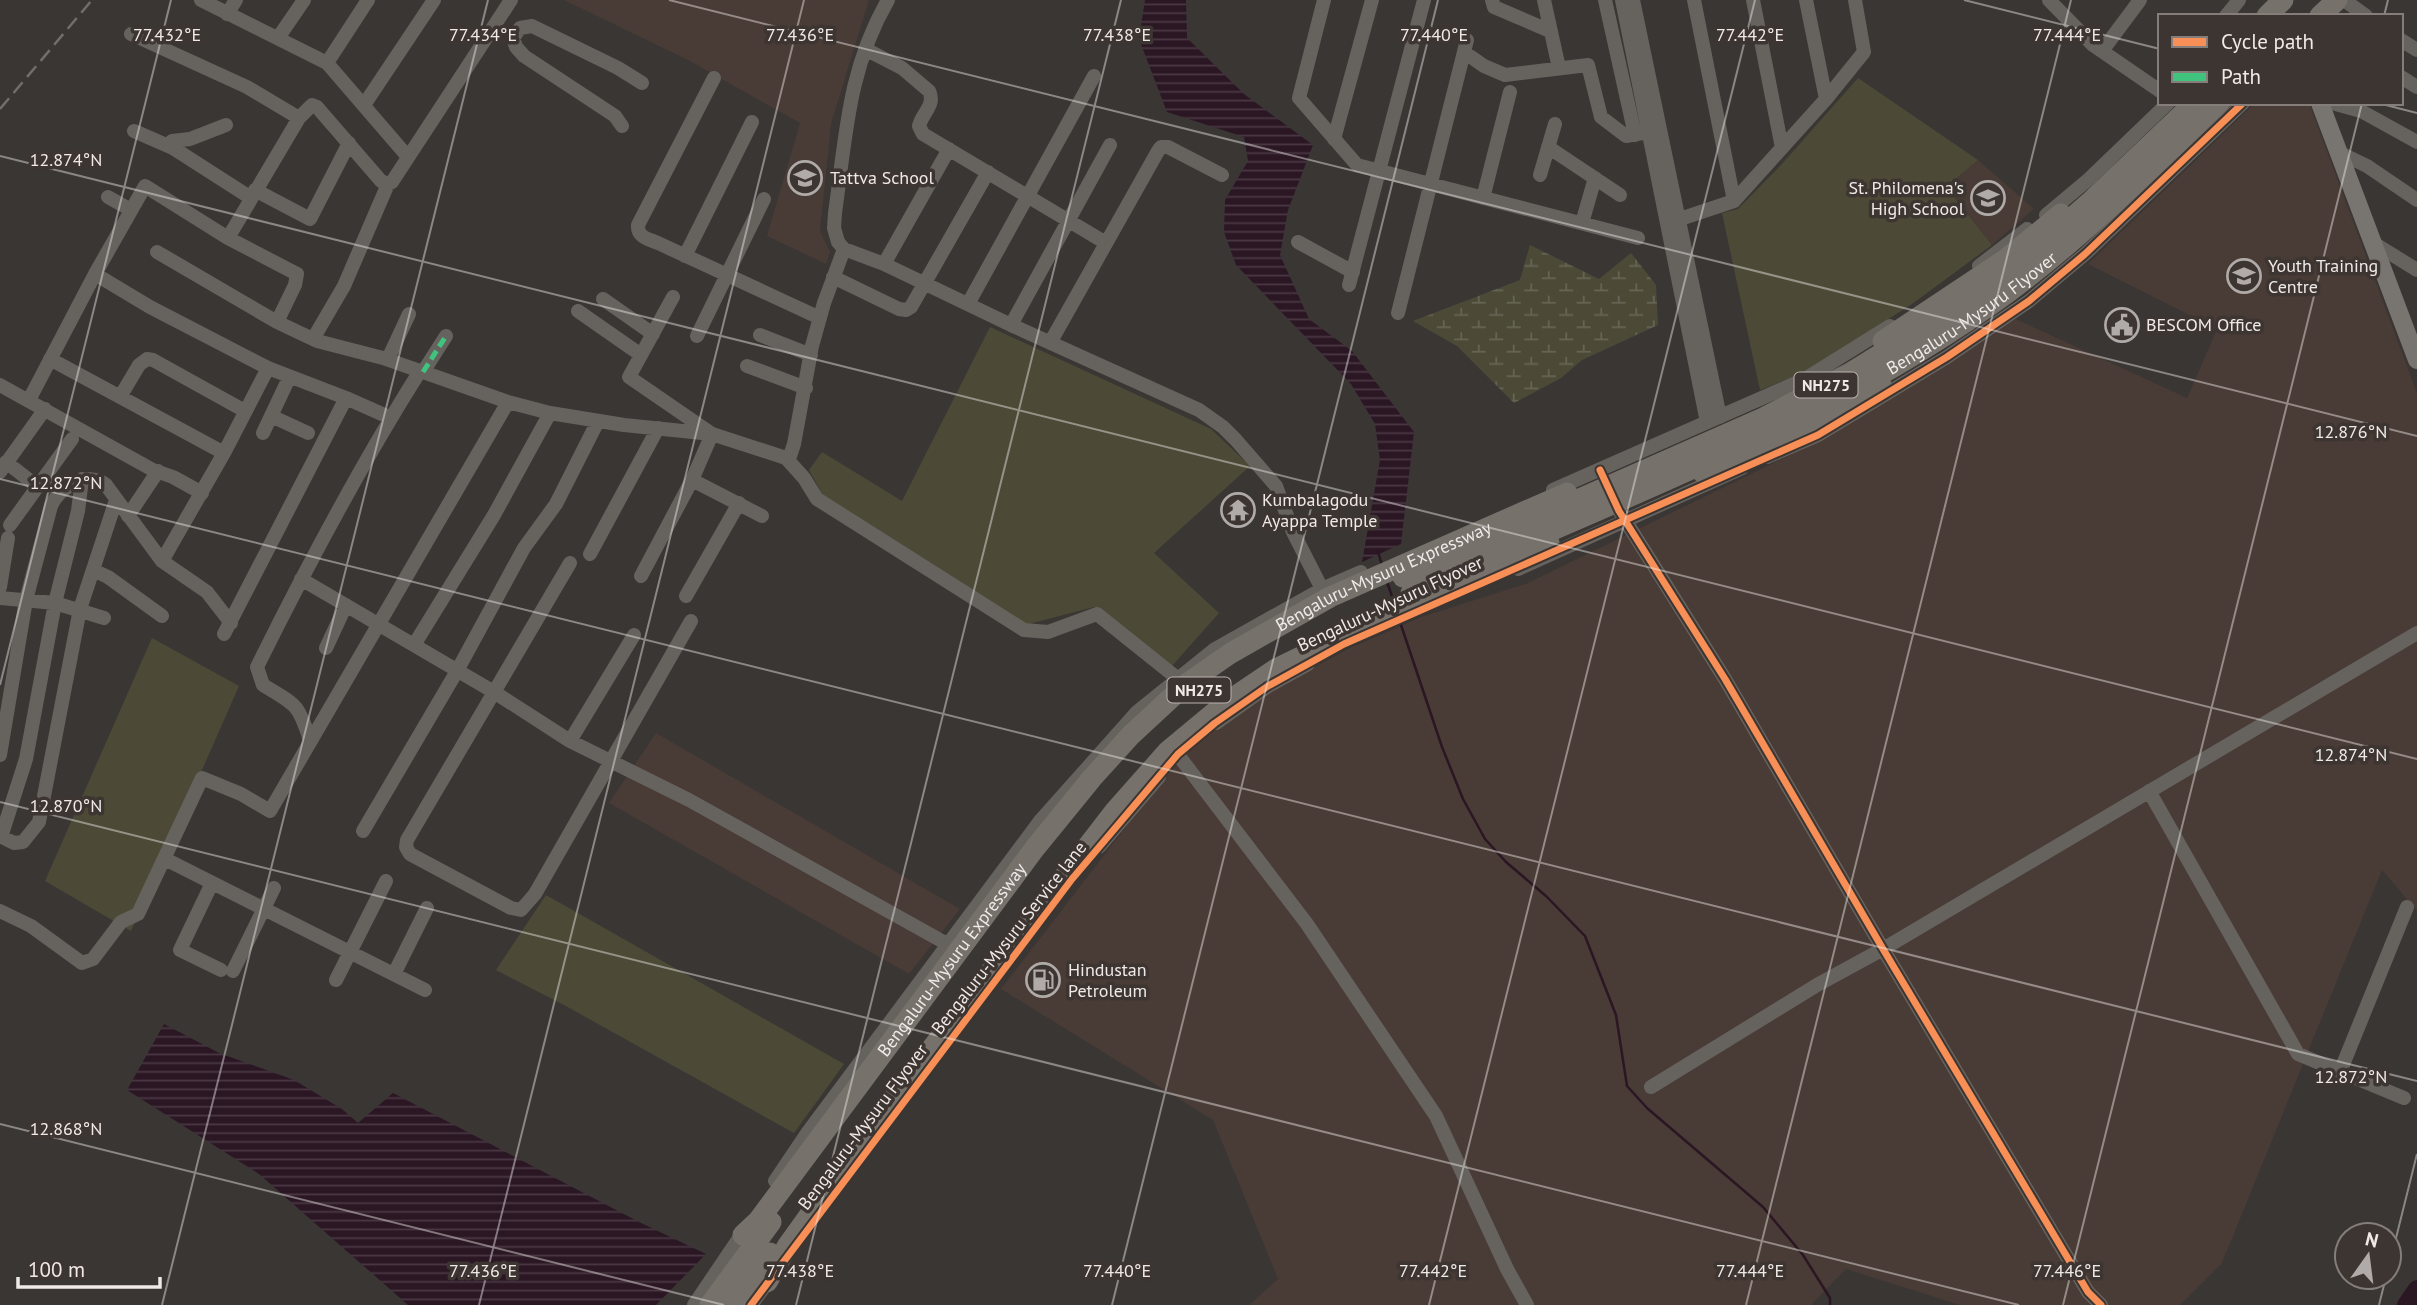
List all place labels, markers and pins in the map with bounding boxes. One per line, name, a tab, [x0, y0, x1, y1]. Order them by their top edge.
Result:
school or university icon: Tattva School	[786, 159, 824, 197]
place label: Tattva School	[830, 166, 934, 189]
place label: St. Philomena's High School	[1848, 176, 1965, 220]
school or university icon: St. Philomena's High School	[1969, 179, 2007, 217]
place label: Youth Training Centre	[2268, 254, 2378, 298]
school or university icon: Youth Training Centre	[2225, 257, 2263, 295]
public building icon: BESCOM Office	[2103, 306, 2141, 344]
place label: BESCOM Office	[2146, 313, 2262, 336]
place label: Kumbalagodu Ayappa Temple	[1262, 488, 1377, 532]
temple icon: Kumbalagodu Ayappa Temple	[1219, 491, 1257, 529]
place label: Hindustan Petroleum	[1068, 958, 1147, 1002]
fuel station icon: Hindustan Petroleum	[1024, 961, 1062, 999]

